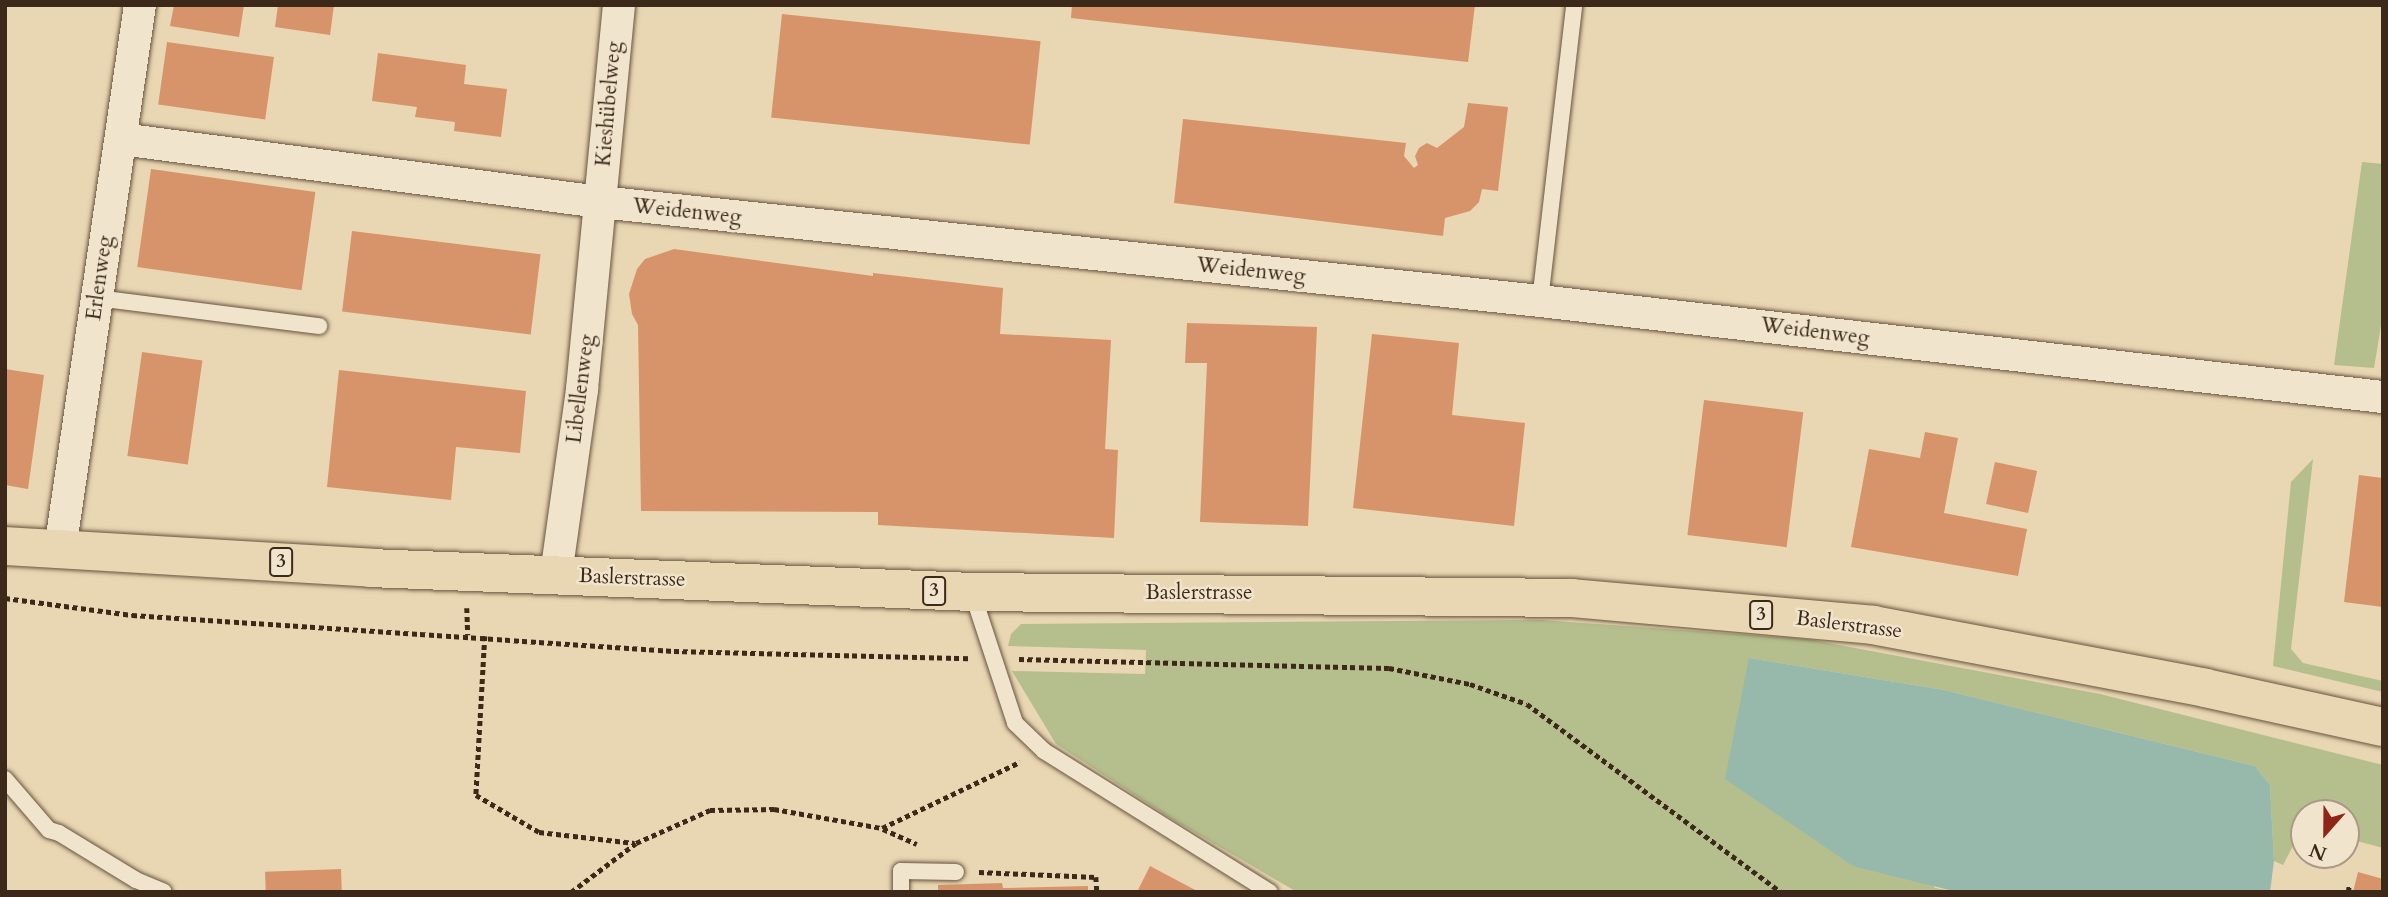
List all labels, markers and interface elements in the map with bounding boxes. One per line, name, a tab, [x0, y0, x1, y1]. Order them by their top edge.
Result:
street label: Kieshübelweg	[591, 40, 627, 168]
street label: Weidenweg	[631, 194, 743, 230]
street label: Erlenweg	[82, 234, 118, 322]
street label: Weidenweg	[1195, 253, 1307, 289]
street label: Weidenweg	[1759, 313, 1871, 351]
street label: Libellenweg	[562, 333, 600, 445]
road number: 3	[269, 547, 293, 578]
street label: Baslerstrasse	[578, 564, 686, 592]
road number: 3	[922, 576, 946, 606]
street label: Baslerstrasse	[1146, 580, 1252, 606]
road number: 3	[1749, 600, 1773, 630]
street label: Baslerstrasse	[1794, 606, 1904, 644]
north arrow	[2290, 799, 2360, 869]
text: N	[2306, 837, 2331, 867]

